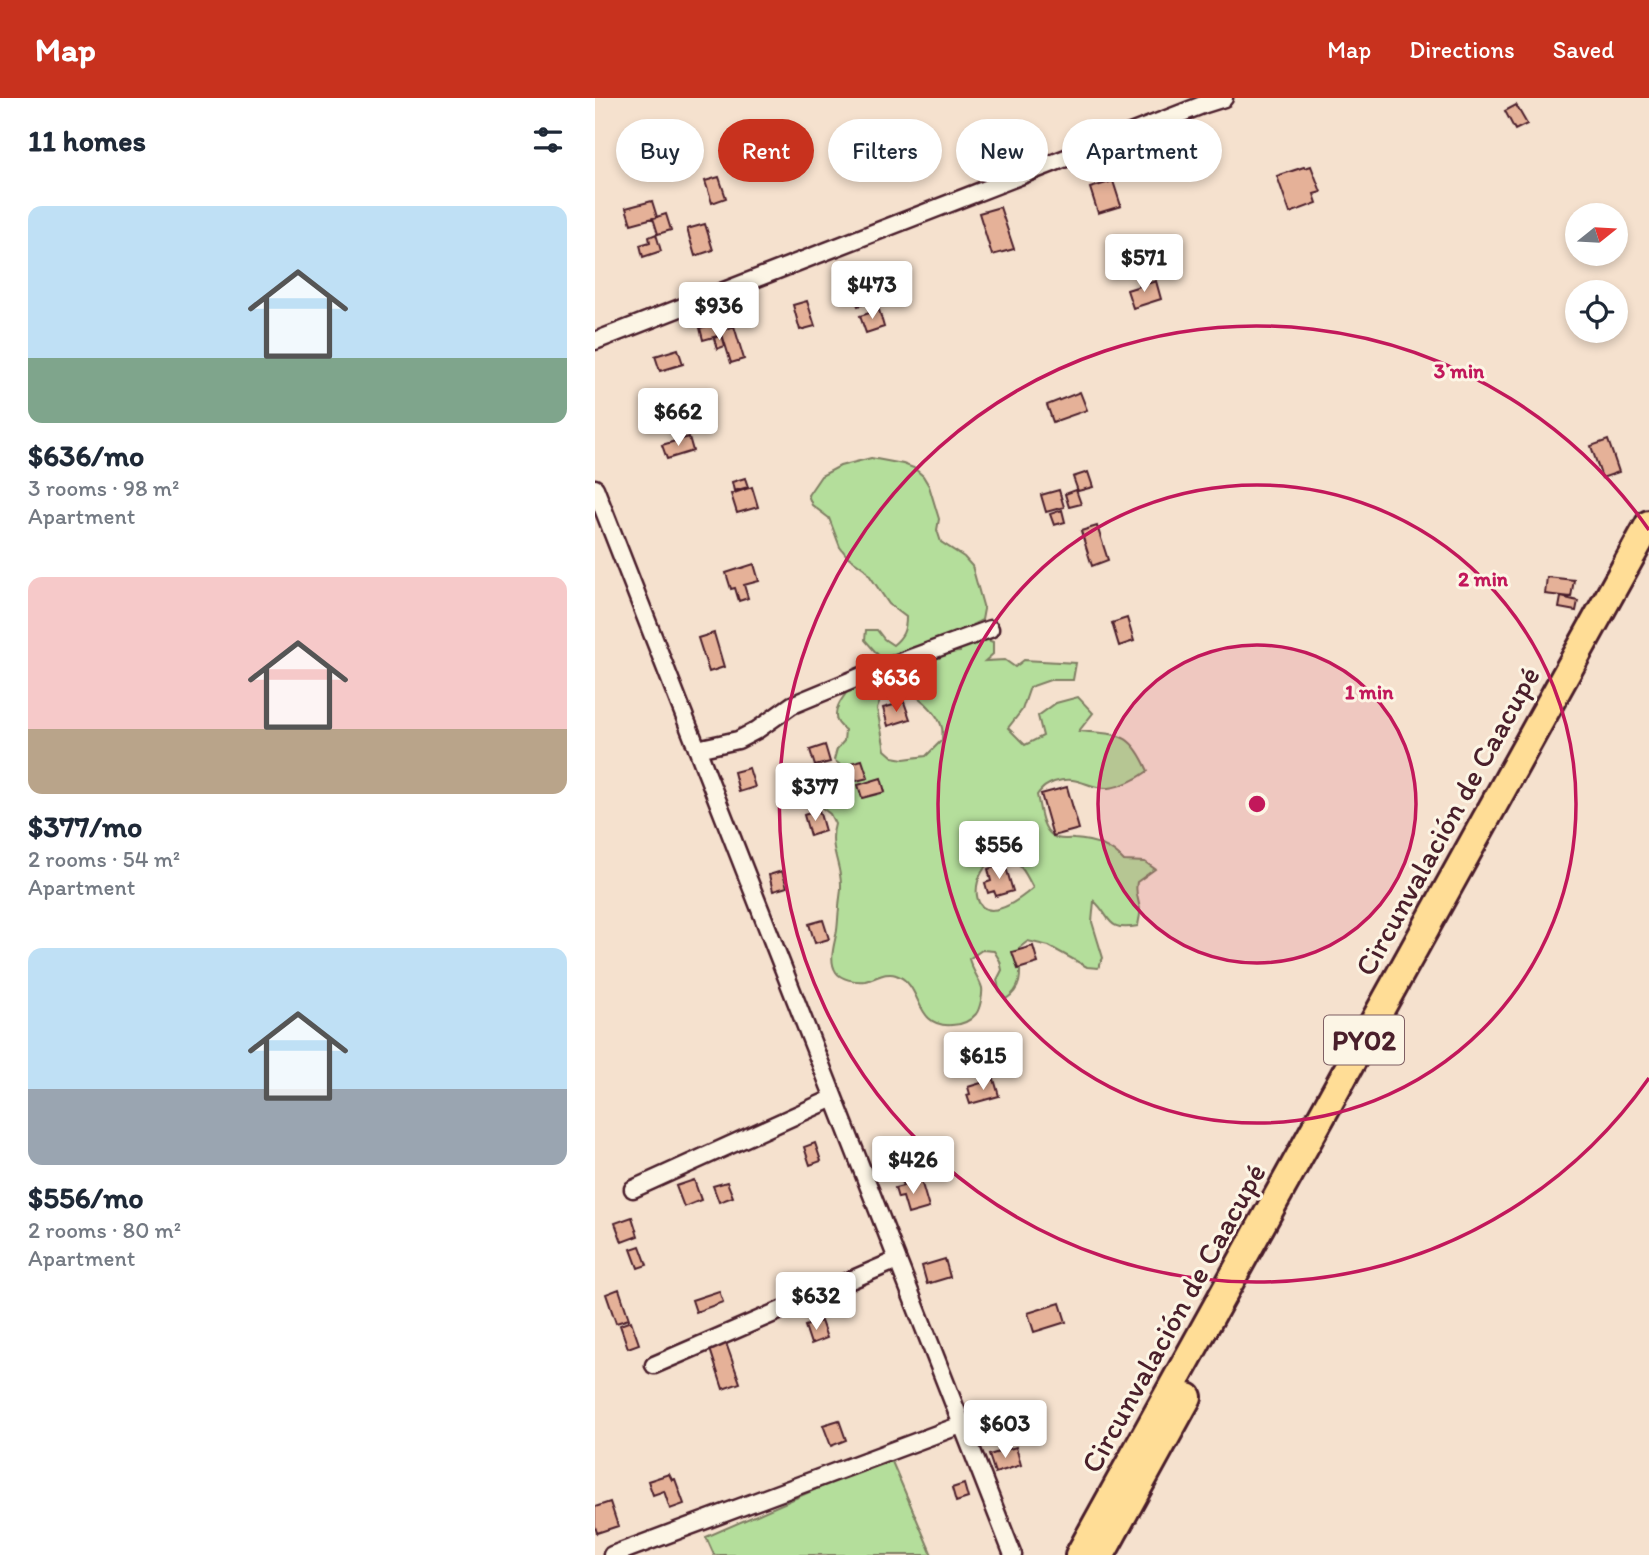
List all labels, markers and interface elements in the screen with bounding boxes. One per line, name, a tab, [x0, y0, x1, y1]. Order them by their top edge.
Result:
text: Map	[35, 30, 96, 69]
text: Map	[1327, 35, 1371, 64]
text: Directions	[1409, 35, 1515, 64]
text: Saved	[1553, 35, 1614, 64]
chip: Buy	[616, 119, 704, 182]
chip: Rent	[718, 119, 814, 182]
chip: Filters	[828, 119, 942, 182]
chip: New	[956, 119, 1048, 182]
chip: Apartment	[1062, 119, 1222, 182]
icon: filters	[529, 121, 567, 159]
text: 11 homes	[28, 122, 146, 159]
north arrow	[1565, 203, 1627, 266]
map controls	[1565, 203, 1628, 343]
pin: $571	[1103, 234, 1185, 294]
text: $571	[1121, 243, 1167, 271]
icon: home	[235, 251, 361, 377]
pin: $473	[831, 262, 913, 321]
text: $473	[847, 270, 897, 298]
button: locate	[1565, 280, 1628, 343]
pin: $936	[678, 282, 760, 342]
text: $936	[695, 291, 743, 319]
text: 3 min	[1434, 358, 1485, 383]
pin: $662	[637, 388, 719, 448]
text: $662	[654, 397, 702, 425]
text: $636/mo	[28, 437, 144, 474]
text: 3 rooms · 98 m²	[28, 474, 179, 502]
text: Apartment	[28, 502, 135, 530]
text: 2 min	[1458, 566, 1509, 591]
icon: home	[235, 622, 361, 748]
pin: $636	[855, 654, 937, 714]
street label: Circunvalación de Caacupé	[1346, 660, 1548, 982]
text: $636	[872, 663, 920, 691]
text: 1 min	[1345, 679, 1394, 704]
pin: $377	[774, 764, 856, 823]
text: $377	[791, 772, 839, 800]
centre of rings	[1245, 792, 1269, 816]
text: $377/mo	[28, 808, 142, 845]
pin: $556	[958, 822, 1040, 881]
text: $556	[975, 830, 1023, 858]
text: 2 rooms · 54 m²	[28, 845, 180, 873]
text: Apartment	[28, 873, 135, 901]
icon: home	[235, 993, 361, 1119]
road number: PY02	[1324, 1016, 1404, 1065]
pin: $615	[942, 1032, 1024, 1092]
text: $615	[960, 1041, 1006, 1069]
pin: $426	[872, 1136, 954, 1196]
text: $426	[888, 1145, 938, 1173]
street label: Circunvalación de Caacupé	[1072, 1157, 1274, 1479]
text: $556/mo	[28, 1179, 144, 1216]
text: 2 rooms · 80 m²	[28, 1216, 181, 1244]
text: Apartment	[28, 1244, 135, 1272]
pin: $632	[775, 1272, 857, 1332]
text: $632	[792, 1281, 840, 1309]
pin: $603	[964, 1400, 1046, 1460]
text: $603	[980, 1409, 1030, 1437]

